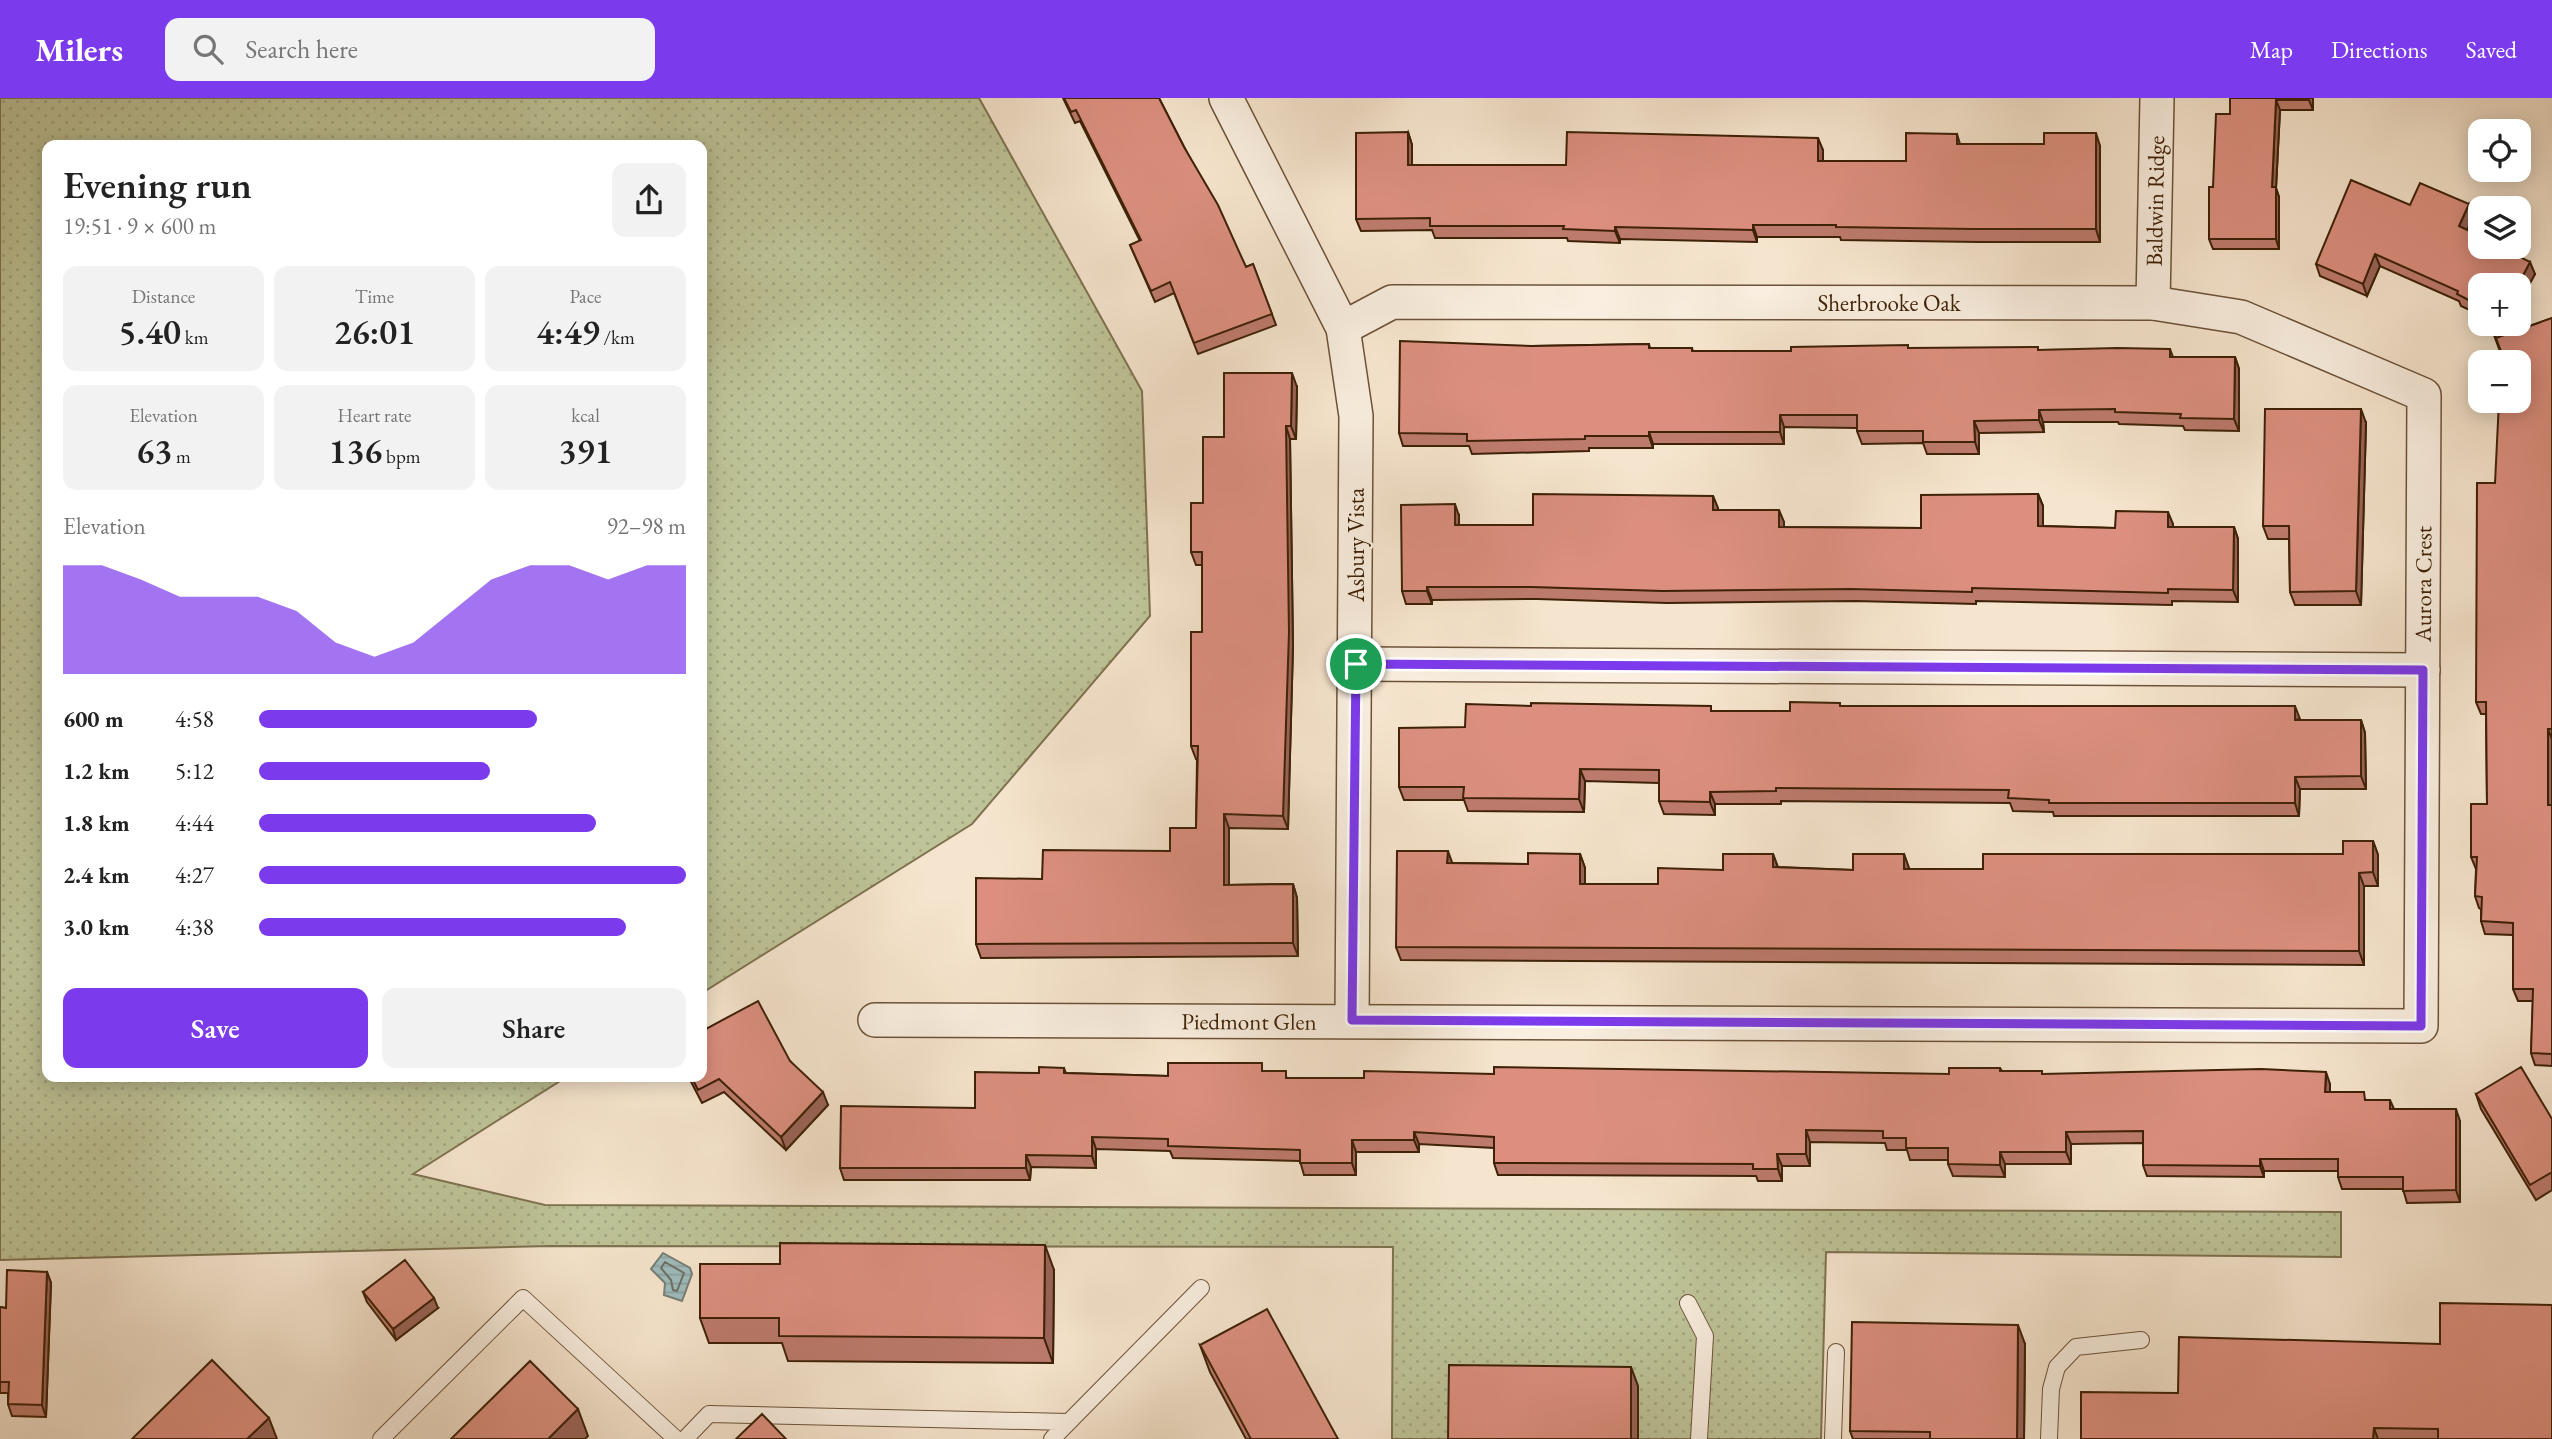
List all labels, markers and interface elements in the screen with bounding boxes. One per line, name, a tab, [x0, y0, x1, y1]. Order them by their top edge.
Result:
search box	[165, 18, 655, 81]
text: Milers	[35, 28, 123, 71]
icon: search	[189, 30, 227, 68]
text: Search here	[245, 32, 358, 66]
text: Map	[2250, 34, 2293, 65]
text: Directions	[2331, 34, 2428, 65]
text: Saved	[2466, 34, 2517, 65]
map controls	[2468, 119, 2531, 413]
button: locate	[2468, 119, 2531, 182]
street label: Baldwin Ridge	[2139, 135, 2171, 267]
text: Evening run	[63, 160, 252, 209]
button: share	[612, 163, 686, 237]
button: layers	[2468, 196, 2531, 259]
text: 19:51 · 9 × 600 m	[63, 211, 216, 241]
button: +	[2468, 273, 2531, 336]
text: Distance	[132, 284, 195, 309]
text: Time	[355, 284, 394, 309]
text: Pace	[570, 284, 601, 309]
street label: Sherbrooke Oak	[1817, 288, 1962, 318]
text: 5.40	[119, 309, 181, 354]
text: 26:01	[334, 309, 415, 354]
text: 4:49	[536, 309, 600, 354]
text: km	[181, 325, 208, 350]
text: /km	[600, 325, 635, 350]
button: −	[2468, 350, 2531, 413]
text: Elevation	[129, 403, 198, 428]
text: Heart rate	[338, 403, 411, 428]
text: kcal	[571, 403, 600, 428]
text: 63	[136, 428, 172, 473]
text: 136	[328, 428, 382, 473]
text: 391	[559, 428, 612, 473]
text: m	[172, 444, 191, 469]
text: bpm	[382, 444, 421, 469]
street label: Asbury Vista	[1341, 487, 1371, 603]
text: Elevation	[63, 511, 146, 541]
text: 92–98 m	[607, 511, 686, 541]
street label: Aurora Crest	[2408, 525, 2438, 643]
pin	[1326, 634, 1386, 694]
icon: arrive	[1337, 645, 1375, 683]
text: 600 m	[63, 704, 124, 734]
text: 4:58	[175, 704, 214, 734]
text: 1.2 km	[63, 756, 130, 786]
text: 5:12	[175, 756, 214, 786]
text: 1.8 km	[63, 808, 130, 838]
text: 4:44	[175, 808, 214, 838]
text: 2.4 km	[63, 860, 130, 890]
text: 4:27	[175, 860, 214, 890]
text: 3.0 km	[63, 912, 130, 942]
text: 4:38	[175, 912, 214, 942]
button: Save	[63, 988, 368, 1068]
button: Share	[382, 988, 686, 1068]
street label: Piedmont Glen	[1181, 1006, 1317, 1037]

